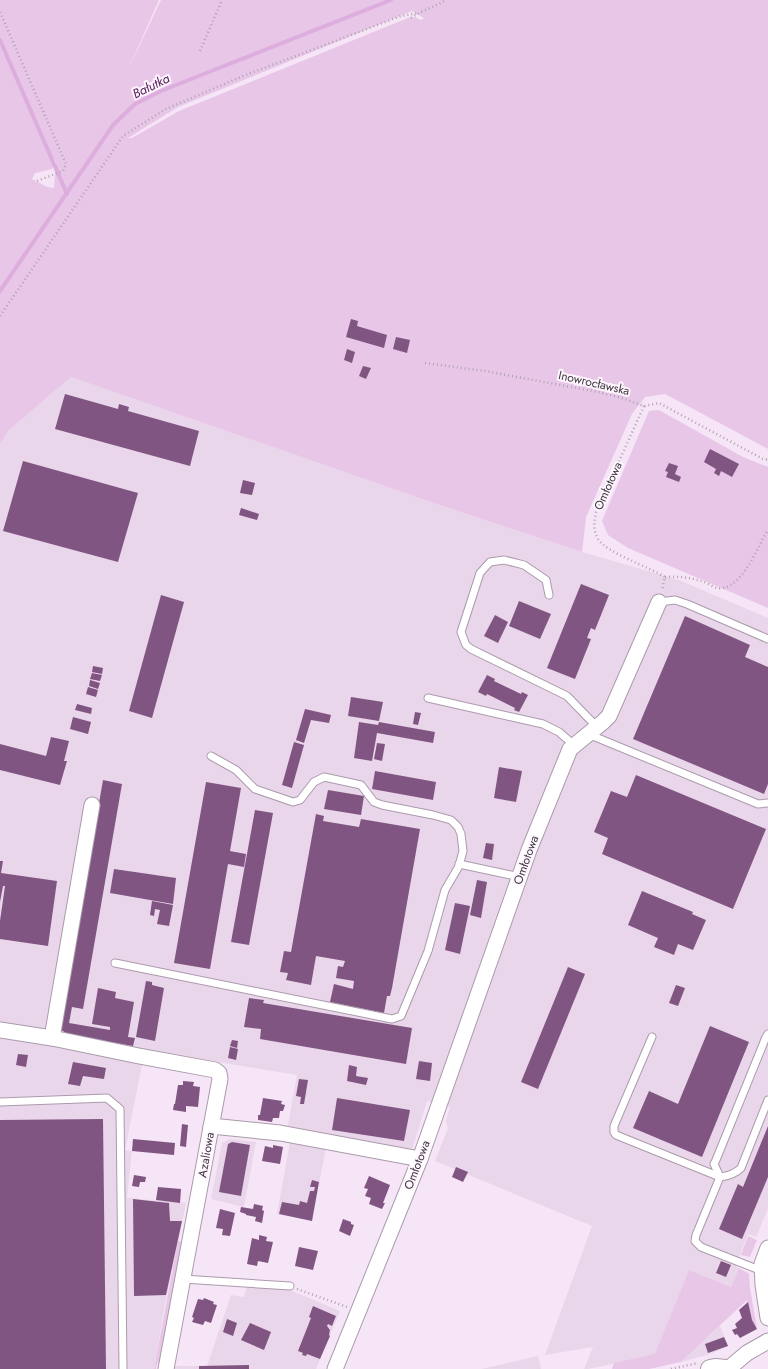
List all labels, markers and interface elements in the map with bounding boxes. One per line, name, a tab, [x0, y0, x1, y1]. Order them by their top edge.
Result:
water label: Bałutka	[129, 69, 173, 103]
street label: Inowrocławska	[557, 366, 632, 400]
street label: Omłotowa	[589, 459, 627, 513]
street label: Omłotowa	[509, 833, 543, 887]
street label: Azaliowa	[193, 1131, 219, 1179]
street label: Omłotowa	[399, 1138, 435, 1192]

